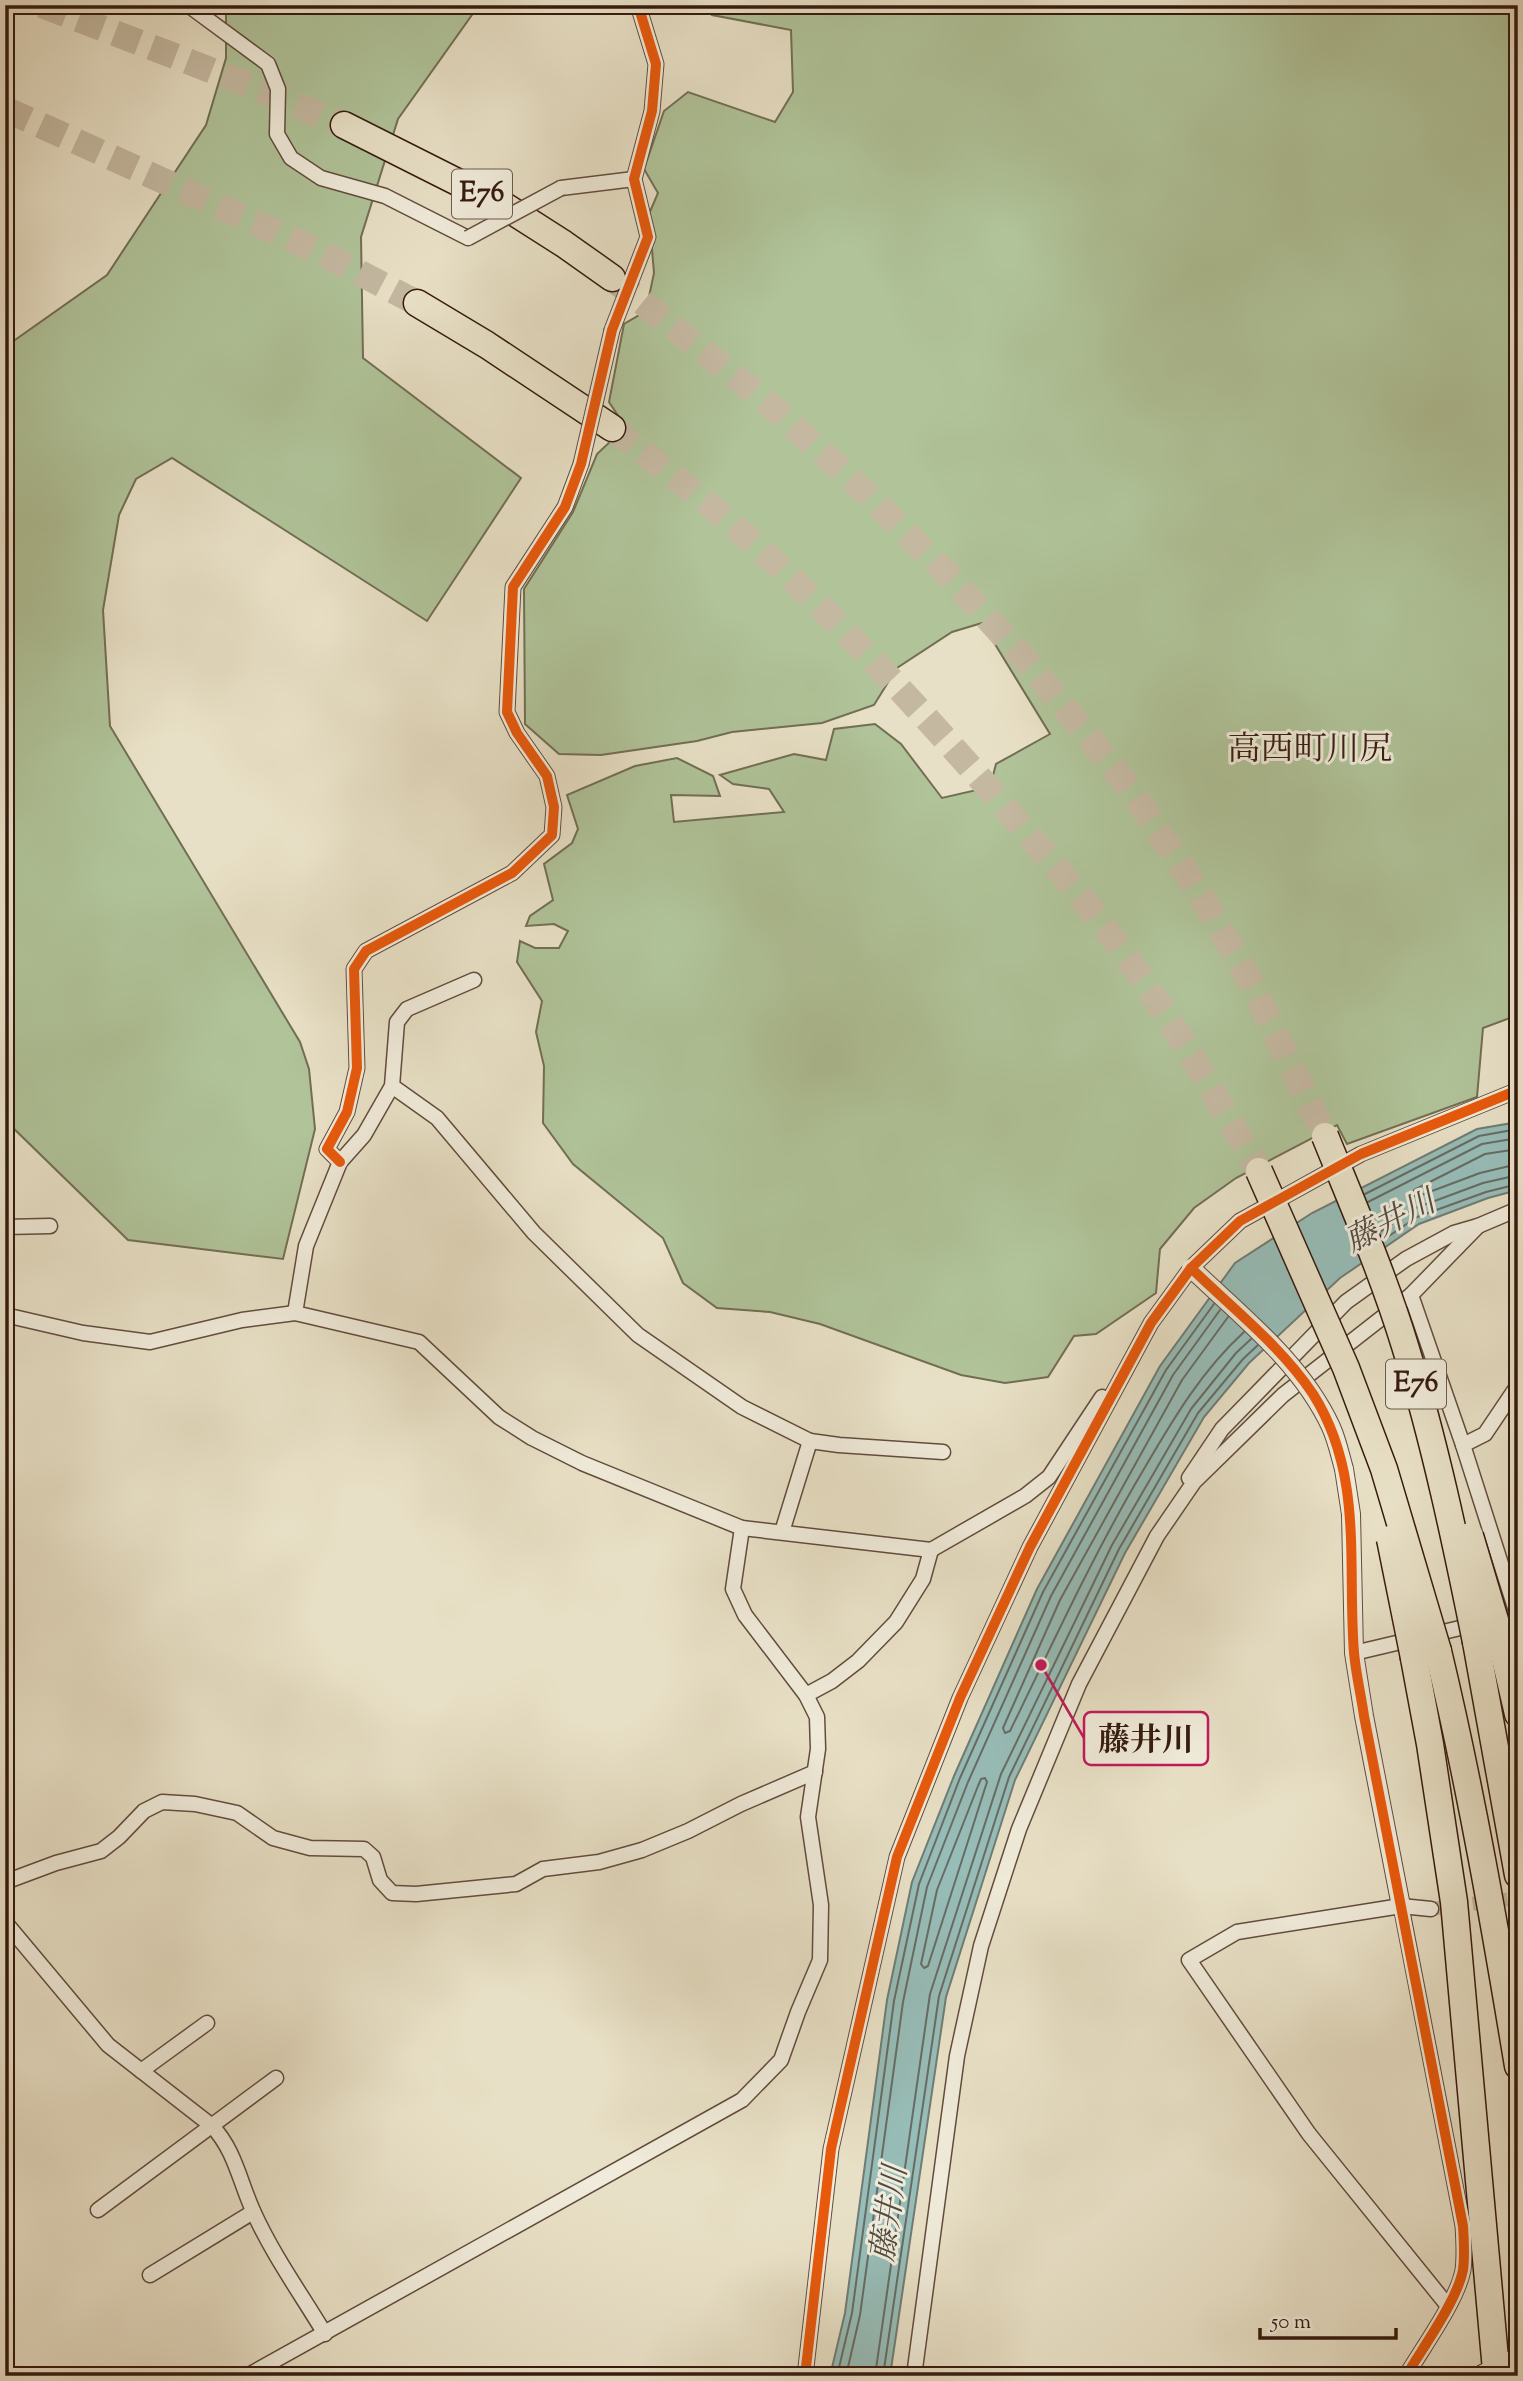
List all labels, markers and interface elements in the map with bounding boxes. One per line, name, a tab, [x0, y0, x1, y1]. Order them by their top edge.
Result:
road number: E76	[452, 170, 512, 218]
district label: 高西町川尻	[1228, 727, 1393, 775]
water label: 藤井川	[1338, 1179, 1447, 1265]
road number: E76	[1386, 1360, 1446, 1408]
callout: 藤井川	[1084, 1712, 1208, 1765]
text: 藤井川	[1098, 1719, 1194, 1765]
water label: 藤井川	[862, 2160, 921, 2265]
scale bar	[1260, 2297, 1397, 2341]
text: 50 m	[1270, 2308, 1311, 2338]

